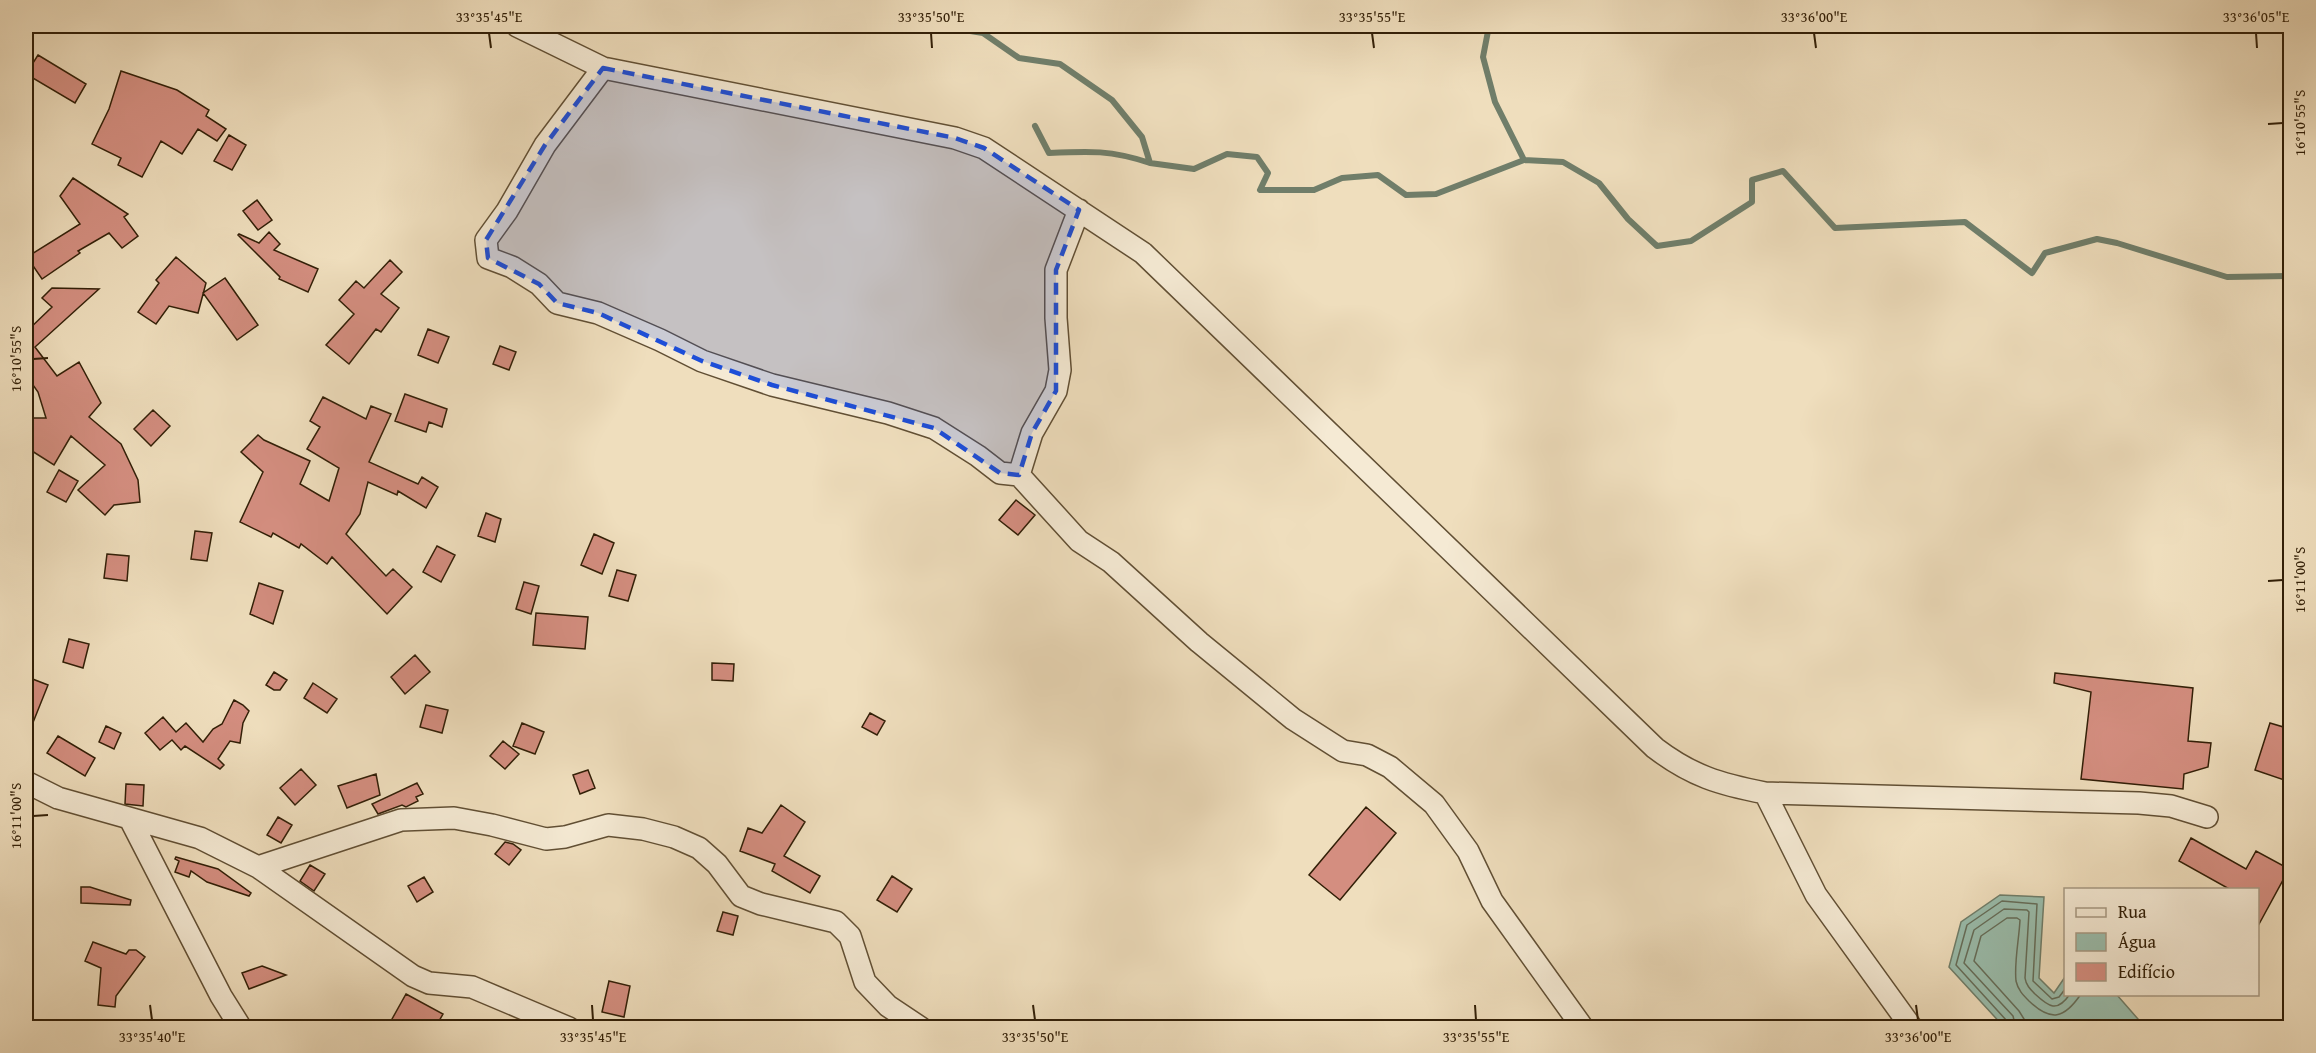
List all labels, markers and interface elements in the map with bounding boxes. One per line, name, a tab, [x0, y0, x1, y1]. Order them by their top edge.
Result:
text: 33°35'45"E	[456, 6, 523, 27]
text: 33°35'50"E	[898, 6, 965, 27]
text: 33°35'55"E	[1339, 6, 1406, 27]
text: 33°36'00"E	[1781, 6, 1848, 27]
text: 33°36'05"E	[2223, 6, 2290, 27]
text: 16°10'55"S	[2289, 90, 2310, 156]
text: 16°10'55"S	[5, 326, 26, 392]
text: 16°11'00"S	[2289, 547, 2310, 613]
text: 16°11'00"S	[5, 783, 26, 849]
legend	[2064, 888, 2259, 996]
text: Rua	[2118, 898, 2147, 925]
text: Água	[2118, 928, 2157, 955]
text: Edifício	[2118, 958, 2175, 985]
text: 33°35'40"E	[119, 1026, 186, 1047]
text: 33°35'45"E	[560, 1026, 627, 1047]
text: 33°35'50"E	[1002, 1026, 1069, 1047]
text: 33°35'55"E	[1443, 1026, 1510, 1047]
text: 33°36'00"E	[1885, 1026, 1952, 1047]

